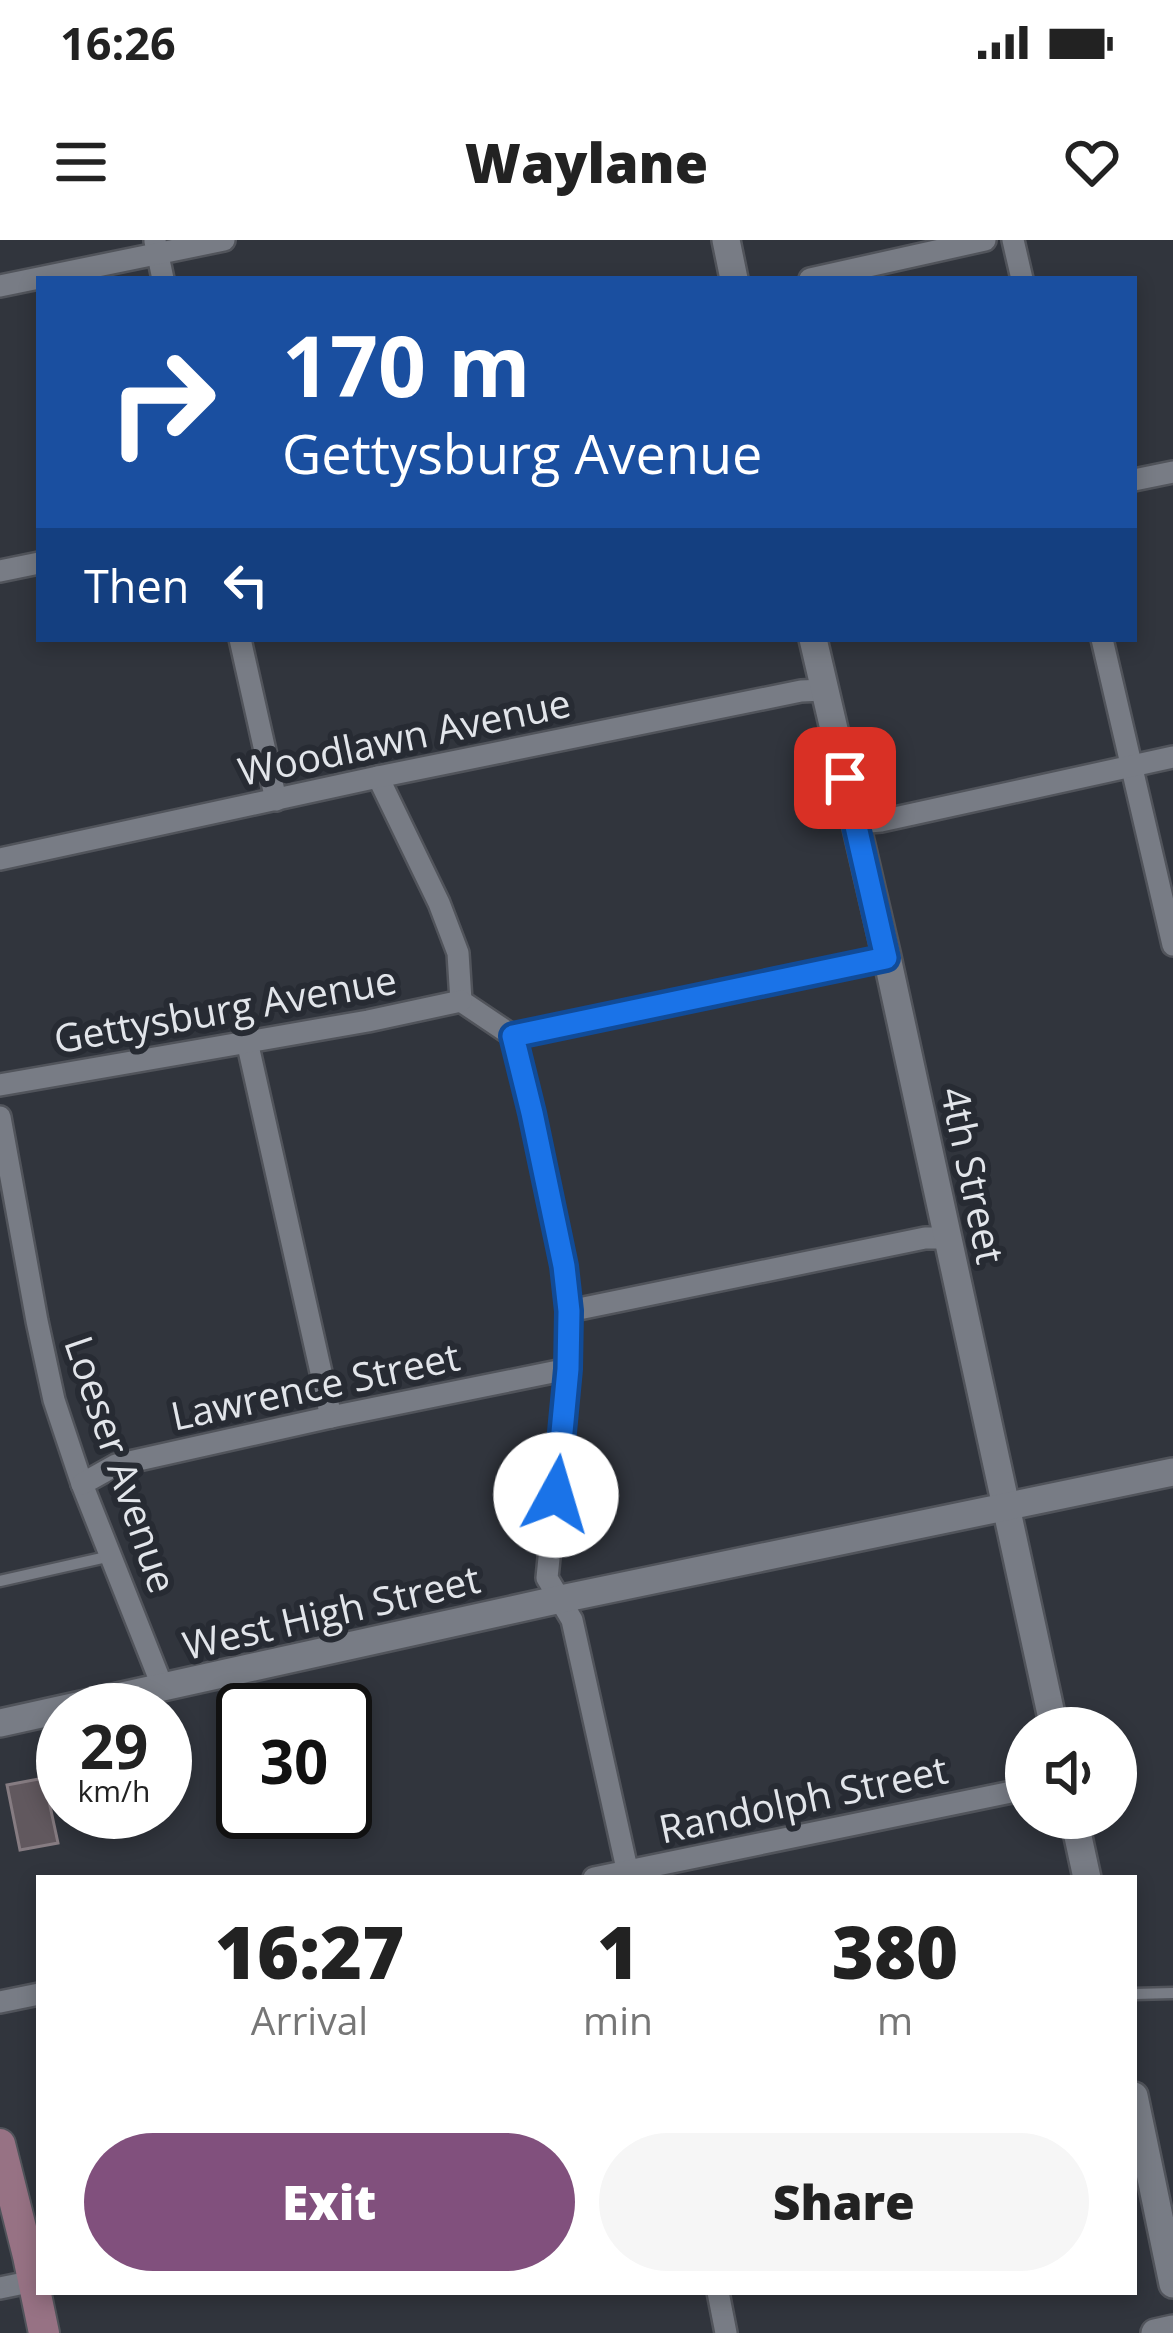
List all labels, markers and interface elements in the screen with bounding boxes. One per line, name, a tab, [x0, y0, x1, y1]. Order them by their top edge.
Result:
text: 16:26	[60, 12, 176, 73]
text: Waylane	[465, 125, 708, 199]
icon: menu	[48, 129, 114, 195]
icon: heart	[1059, 129, 1125, 195]
text: 170 m	[282, 307, 530, 422]
icon: right	[84, 324, 240, 480]
text: Gettysburg Avenue	[282, 416, 762, 490]
icon: left	[213, 552, 279, 618]
text: Then	[84, 555, 189, 616]
street label: Woodlawn Avenue	[233, 675, 575, 797]
pin	[794, 727, 896, 829]
icon: arrive	[812, 745, 878, 811]
street label: Gettysburg Avenue	[50, 952, 400, 1064]
street label: 4th Street	[929, 1082, 1019, 1268]
street label: Loeser Avenue	[53, 1329, 191, 1599]
street label: Lawrence Street	[166, 1329, 464, 1441]
position arrow	[493, 1432, 619, 1558]
street label: West High Street	[177, 1551, 485, 1671]
speed limit sign: 30	[216, 1683, 372, 1839]
text: 29	[80, 1705, 148, 1787]
map controls	[1005, 1707, 1137, 1839]
button: sound	[1005, 1707, 1137, 1839]
street label: Randolph Street	[654, 1742, 952, 1854]
text: km/h	[78, 1770, 150, 1811]
text: 16:27	[215, 1902, 404, 2000]
text: 1	[597, 1902, 639, 2000]
text: 380	[832, 1902, 958, 2000]
text: Arrival	[251, 1993, 368, 2046]
text: min	[583, 1993, 653, 2046]
text: m	[877, 1993, 913, 2046]
button: Exit	[84, 2133, 575, 2271]
button: Share	[599, 2133, 1089, 2271]

